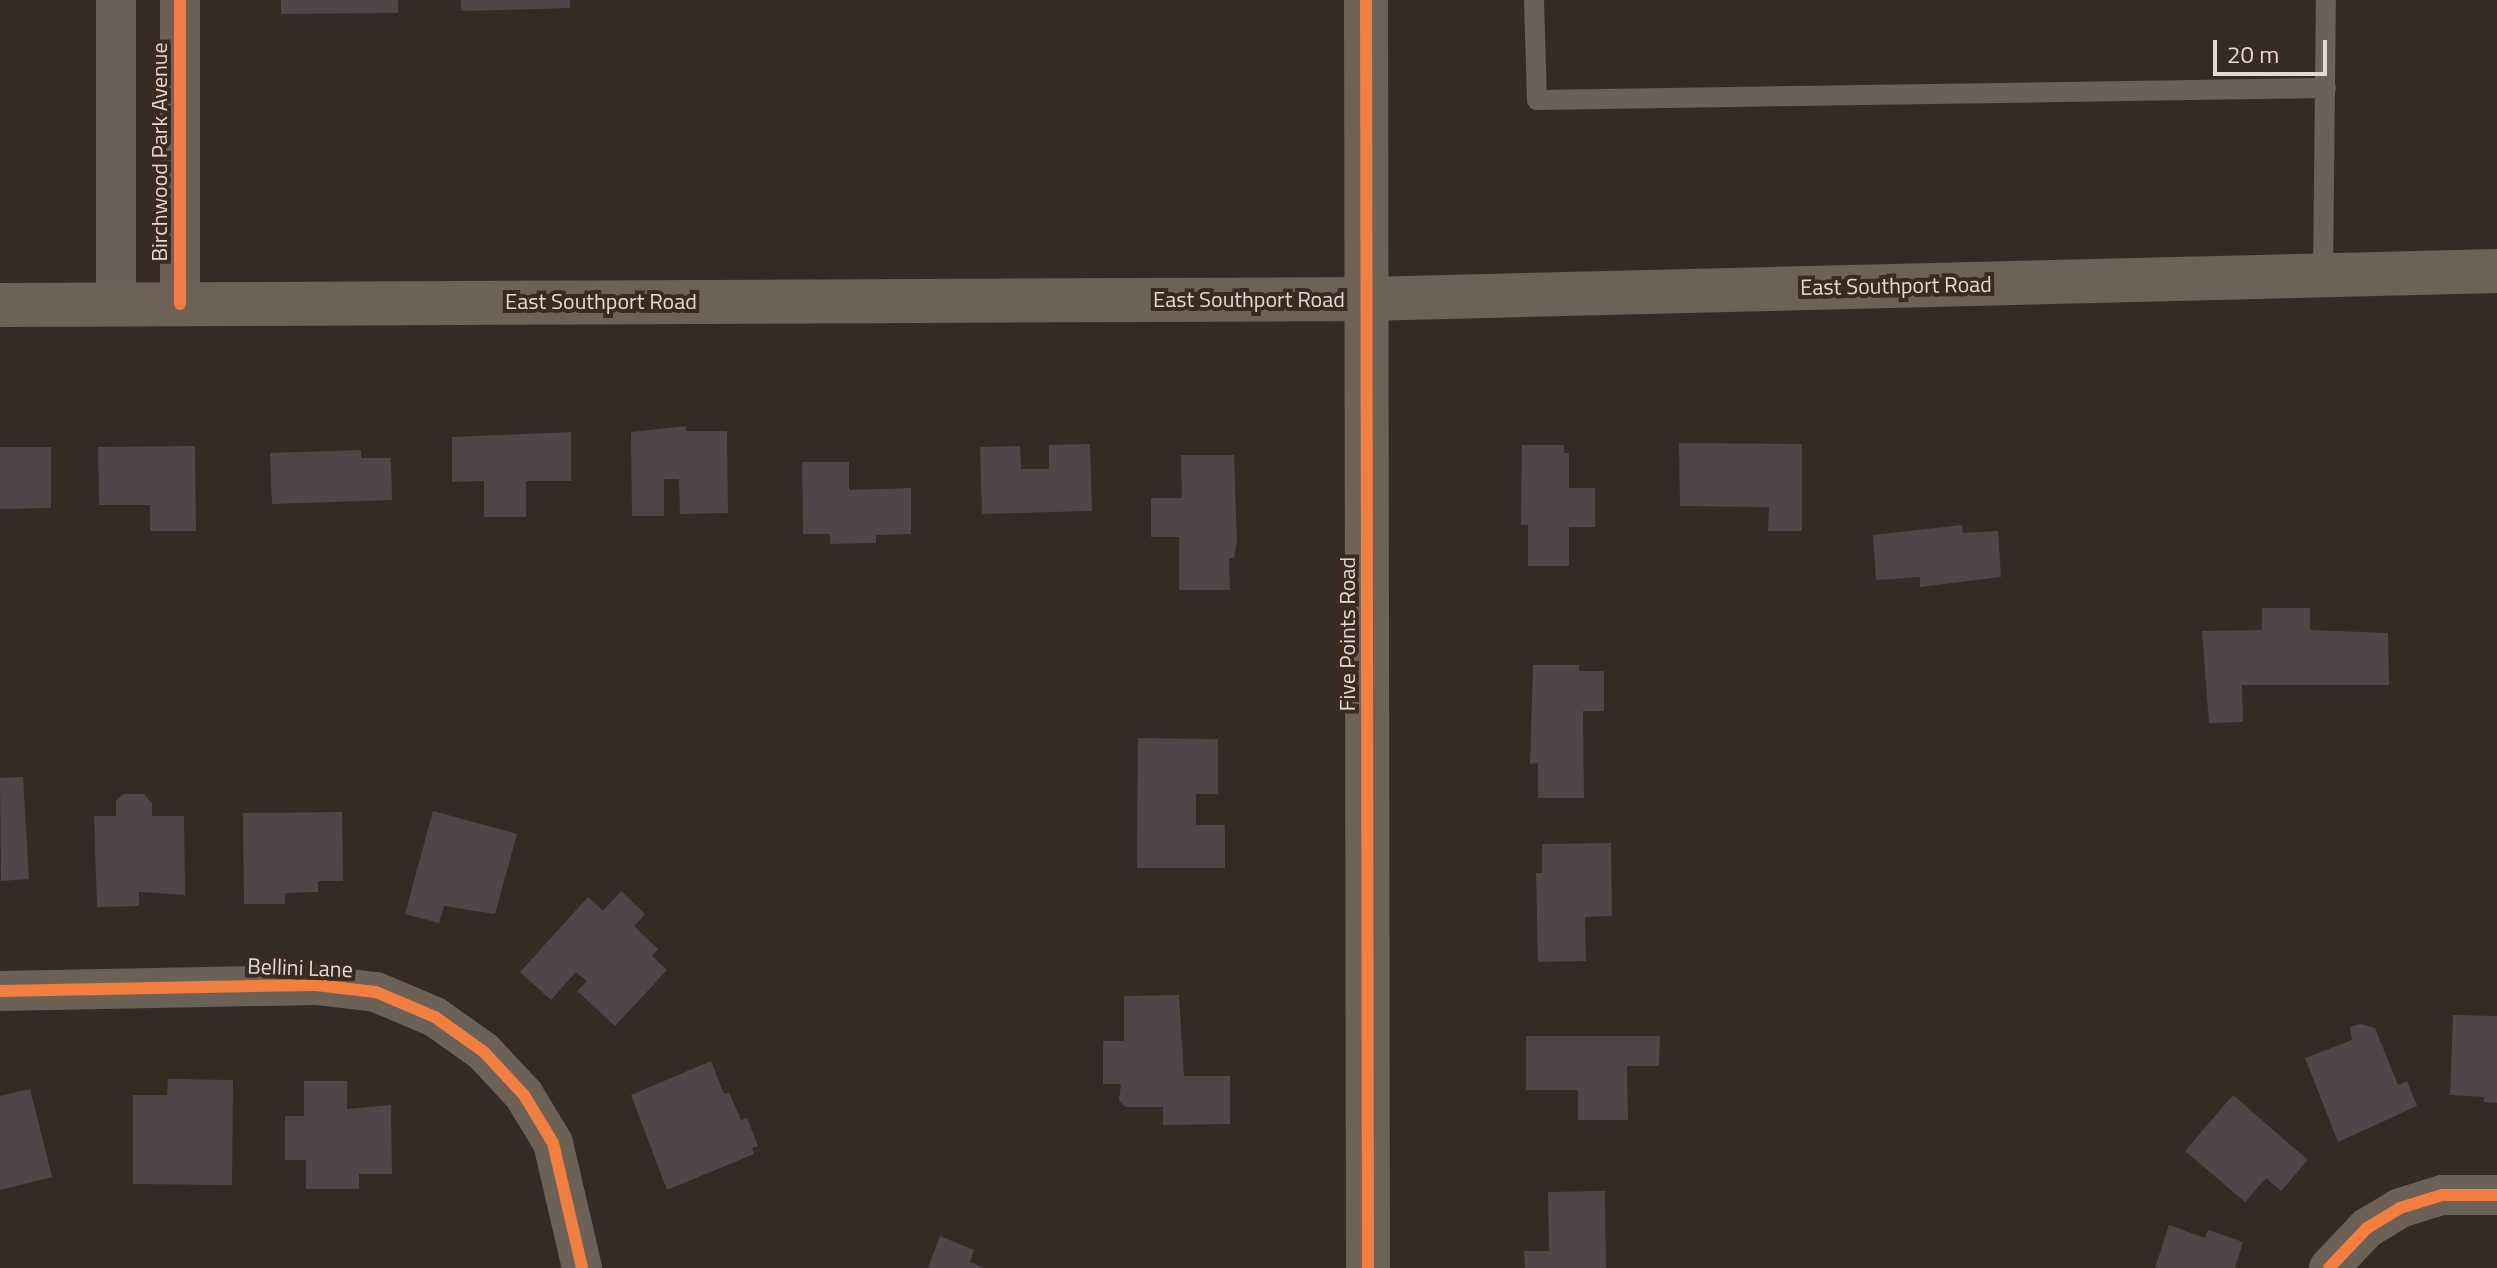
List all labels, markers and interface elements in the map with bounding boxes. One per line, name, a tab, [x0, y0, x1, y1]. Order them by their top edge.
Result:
scale bar	[2217, 24, 2331, 74]
text: 20 m	[2227, 36, 2279, 72]
street label: Birchwood Park Avenue	[147, 42, 173, 262]
street label: East Southport Road	[1800, 271, 1992, 301]
street label: East Southport Road	[1153, 287, 1345, 313]
street label: East Southport Road	[505, 289, 697, 315]
street label: Five Points Road	[1335, 557, 1361, 711]
street label: Bellini Lane	[247, 953, 353, 983]

